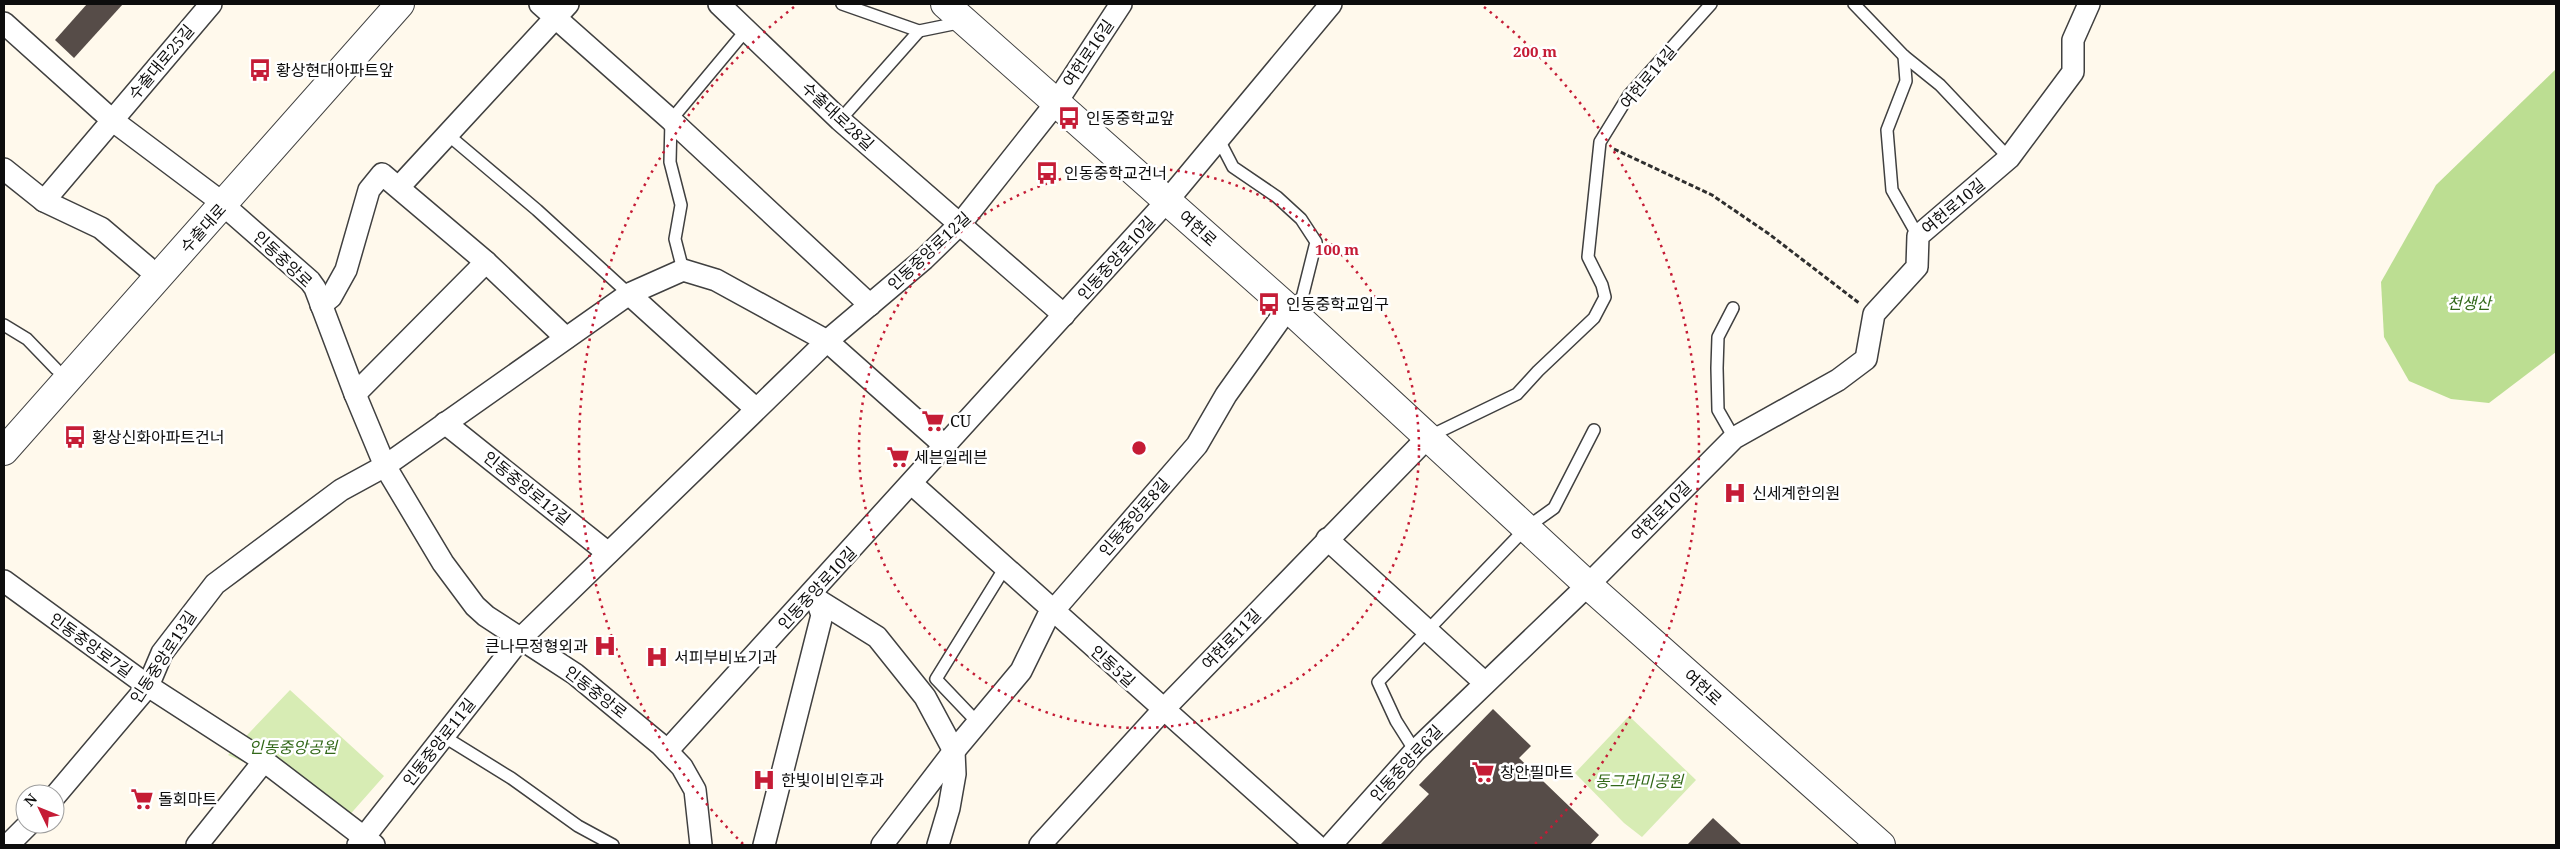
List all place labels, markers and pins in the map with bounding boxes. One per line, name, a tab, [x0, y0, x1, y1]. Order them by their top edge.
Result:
bus stop icon: 황상현대아파트앞	[247, 57, 273, 83]
place label: 황상현대아파트앞	[276, 59, 394, 81]
bus stop icon: 인동중학교앞	[1056, 105, 1082, 131]
place label: 인동중학교앞	[1086, 107, 1175, 129]
bus stop icon: 인동중학교건너	[1034, 160, 1060, 186]
place label: 인동중학교건너	[1064, 162, 1167, 184]
bus stop icon: 인동중학교입구	[1256, 291, 1282, 317]
place label: 인동중학교입구	[1286, 293, 1389, 315]
supermarket icon: CU	[920, 408, 946, 434]
place label: CU	[950, 410, 972, 432]
bus stop icon: 황상신화아파트건너	[62, 424, 88, 450]
place label: 황상신화아파트건너	[92, 426, 224, 448]
centre of rings	[1130, 439, 1148, 457]
supermarket icon: 세븐일레븐	[885, 444, 911, 470]
place label: 세븐일레븐	[914, 446, 988, 468]
hospital icon: 신세계한의원	[1722, 480, 1748, 506]
place label: 신세계한의원	[1752, 482, 1840, 504]
hospital icon: 큰나무정형외과	[592, 633, 618, 659]
place label: 큰나무정형외과	[485, 635, 588, 657]
hospital icon: 서피부비뇨기과	[644, 644, 670, 670]
place label: 서피부비뇨기과	[674, 646, 777, 668]
supermarket icon: 창안필마트	[1470, 759, 1496, 785]
place label: 창안필마트	[1500, 761, 1574, 783]
hospital icon: 한빛이비인후과	[751, 767, 777, 793]
place label: 한빛이비인후과	[781, 769, 884, 791]
supermarket icon: 돌회마트	[129, 786, 155, 812]
place label: 돌회마트	[158, 788, 217, 810]

